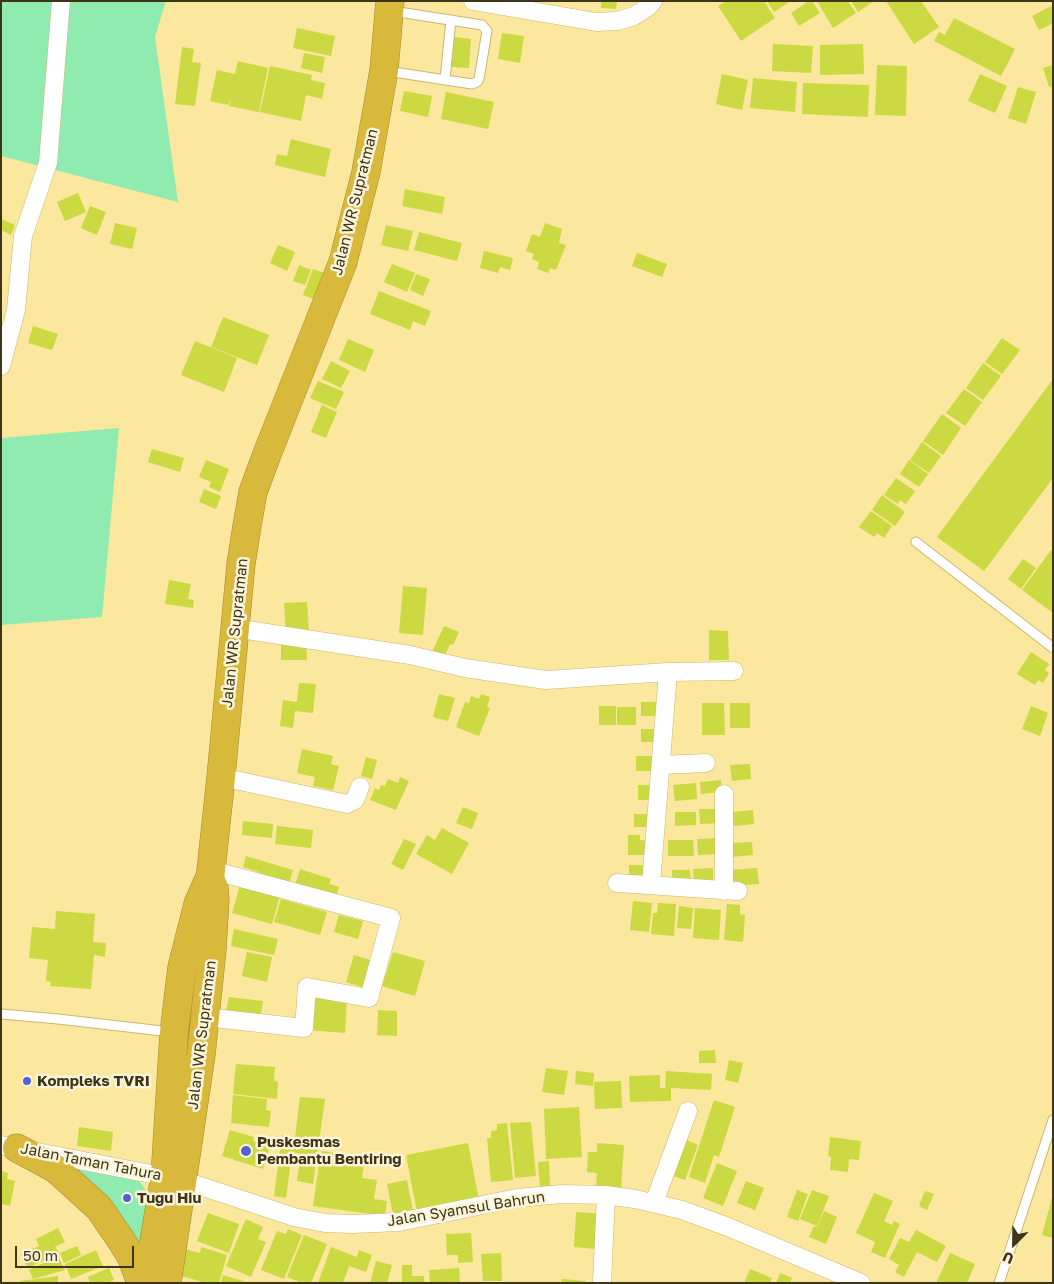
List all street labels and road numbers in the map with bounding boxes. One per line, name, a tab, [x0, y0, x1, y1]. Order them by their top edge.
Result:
street label: Jalan WR Supratman	[328, 127, 382, 277]
street label: Jalan WR Supratman	[218, 557, 252, 709]
street label: Jalan WR Supratman	[184, 959, 220, 1111]
street label: Jalan Taman Tahura	[19, 1140, 163, 1184]
street label: Jalan Syamsul Bahrun	[386, 1188, 546, 1230]

